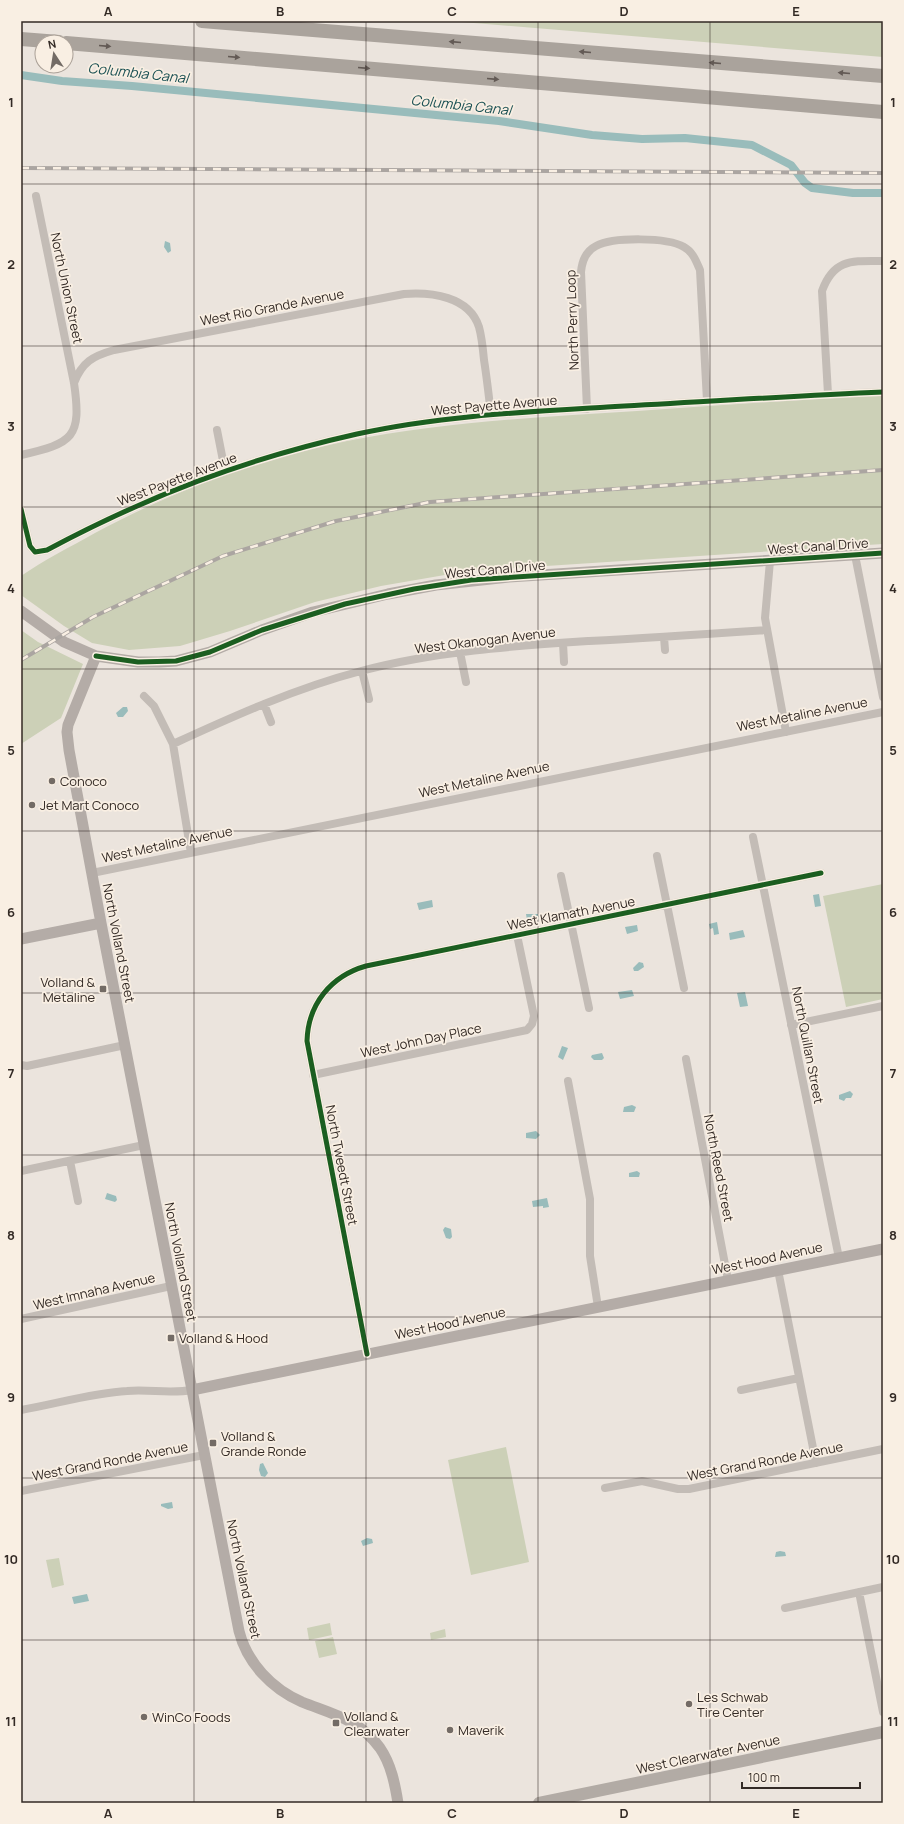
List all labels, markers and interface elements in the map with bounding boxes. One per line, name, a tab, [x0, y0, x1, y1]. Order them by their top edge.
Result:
text: A	[104, 2, 113, 20]
text: B	[276, 2, 284, 20]
text: C	[447, 2, 457, 20]
text: D	[619, 2, 629, 20]
text: E	[792, 2, 800, 20]
north arrow	[34, 34, 74, 74]
text: N	[46, 36, 57, 52]
one-way arrow	[449, 38, 461, 45]
one-way arrow	[99, 42, 111, 49]
one-way arrow	[579, 49, 591, 55]
one-way arrow	[228, 53, 240, 60]
water label: Columbia Canal	[87, 58, 191, 87]
one-way arrow	[709, 59, 721, 66]
one-way arrow	[358, 64, 370, 71]
one-way arrow	[838, 70, 850, 76]
one-way arrow	[487, 75, 499, 82]
water label: Columbia Canal	[410, 90, 514, 119]
text: 1	[8, 93, 14, 111]
text: 1	[890, 93, 896, 111]
street label: North Union Street	[46, 231, 88, 345]
text: 2	[7, 255, 15, 273]
text: 2	[889, 255, 897, 273]
street label: North Perry Loop	[561, 269, 583, 371]
street label: West Rio Grande Avenue	[199, 284, 346, 330]
street label: West Payette Avenue	[430, 390, 558, 419]
text: 3	[7, 417, 15, 435]
text: 3	[889, 417, 897, 435]
street label: West Payette Avenue	[115, 448, 240, 510]
street label: West Canal Drive	[767, 533, 869, 559]
street label: West Canal Drive	[444, 556, 547, 582]
text: 4	[7, 579, 15, 597]
text: 4	[889, 579, 897, 597]
street label: West Okanogan Avenue	[414, 622, 557, 658]
street label: West Metaline Avenue	[735, 692, 869, 736]
text: 5	[7, 741, 15, 759]
text: 5	[889, 741, 897, 759]
street label: West Metaline Avenue	[417, 756, 551, 802]
place label: Conoco	[60, 772, 107, 790]
marker: Conoco	[47, 776, 57, 786]
place label: Jet Mart Conoco	[40, 796, 139, 814]
marker: Jet Mart Conoco	[27, 800, 37, 810]
street label: West Metaline Avenue	[100, 821, 234, 867]
street label: North Volland Street	[99, 882, 139, 1004]
street label: West Klamath Avenue	[506, 892, 637, 934]
text: 6	[7, 903, 15, 921]
text: 6	[889, 903, 897, 921]
place label: Volland & Metaline	[41, 973, 96, 1006]
marker: Volland & Metaline	[98, 984, 108, 994]
street label: North Quillan Street	[788, 985, 828, 1105]
street label: West John Day Place	[359, 1018, 483, 1062]
text: 7	[8, 1064, 15, 1082]
text: 7	[890, 1064, 897, 1082]
street label: North Tweedt Street	[321, 1103, 363, 1227]
street label: North Reed Street	[700, 1113, 738, 1223]
street label: North Volland Street	[161, 1201, 201, 1323]
text: 8	[7, 1226, 15, 1244]
text: 8	[889, 1226, 897, 1244]
street label: West Hood Avenue	[710, 1237, 824, 1279]
street label: West Imnaha Avenue	[31, 1268, 157, 1314]
street label: West Hood Avenue	[393, 1302, 507, 1344]
place label: Volland & Hood	[179, 1329, 268, 1347]
marker: Volland & Hood	[166, 1333, 176, 1343]
text: 9	[7, 1388, 15, 1406]
text: 9	[889, 1388, 897, 1406]
place label: Volland & Grande Ronde	[221, 1427, 307, 1460]
street label: West Grand Ronde Avenue	[31, 1437, 190, 1485]
street label: West Grand Ronde Avenue	[686, 1437, 845, 1485]
marker: Volland & Grande Ronde	[208, 1438, 218, 1448]
street label: North Volland Street	[223, 1518, 265, 1640]
text: 10	[4, 1550, 18, 1568]
text: 10	[886, 1550, 900, 1568]
place label: Les Schwab Tire Center	[697, 1688, 768, 1721]
marker: Les Schwab Tire Center	[684, 1699, 694, 1709]
place label: Volland & Clearwater	[344, 1707, 410, 1740]
place label: WinCo Foods	[152, 1708, 231, 1726]
text: 11	[5, 1712, 17, 1730]
marker: WinCo Foods	[139, 1712, 149, 1722]
text: 11	[887, 1712, 899, 1730]
marker: Volland & Clearwater	[331, 1718, 341, 1728]
place label: Maverik	[458, 1721, 505, 1739]
marker: Maverik	[445, 1725, 455, 1735]
street label: West Clearwater Avenue	[634, 1730, 782, 1778]
scale bar	[742, 1764, 860, 1790]
text: 100 m	[748, 1769, 780, 1786]
text: A	[104, 1804, 113, 1822]
text: B	[276, 1804, 284, 1822]
text: C	[447, 1804, 457, 1822]
text: D	[619, 1804, 629, 1822]
text: E	[792, 1804, 800, 1822]

